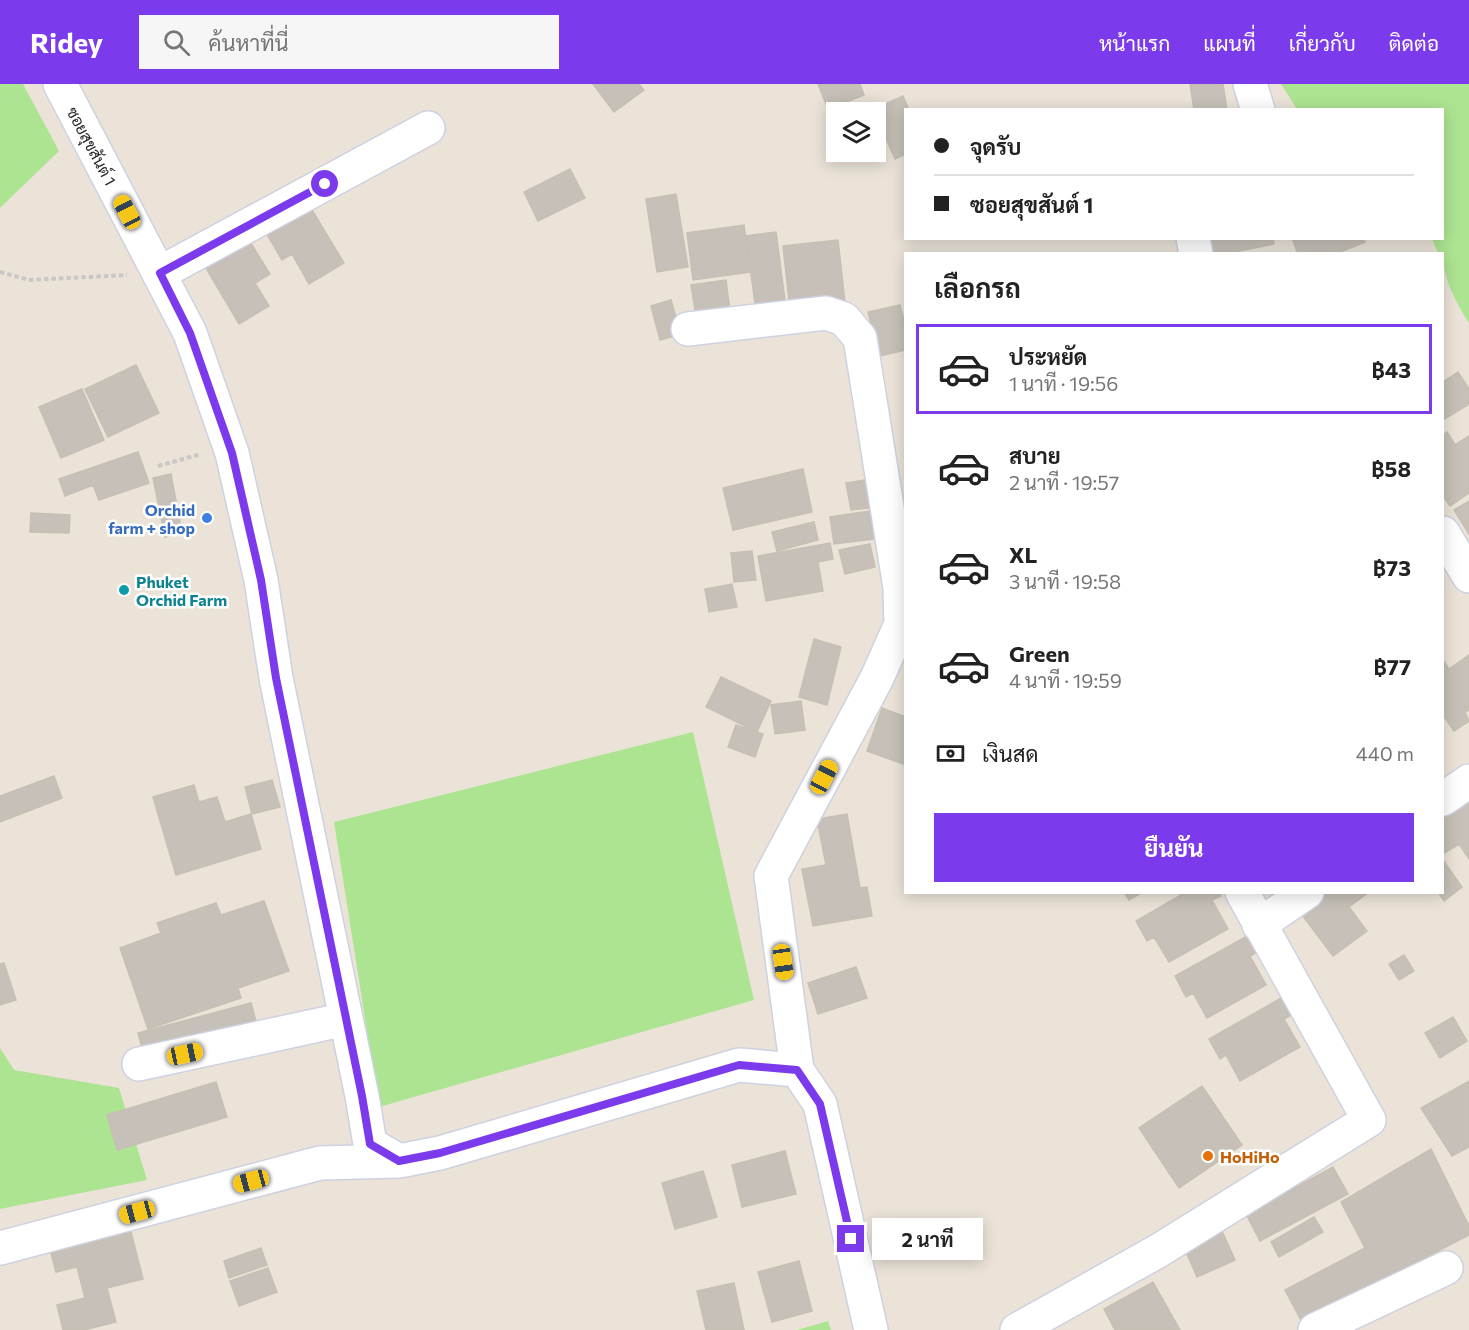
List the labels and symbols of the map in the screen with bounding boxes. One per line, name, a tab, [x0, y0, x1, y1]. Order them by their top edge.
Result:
street label: ซอยสุขสันต์ 1	[61, 103, 122, 190]
route start	[311, 170, 338, 197]
car	[111, 192, 143, 232]
place label: Orchid farm + shop	[108, 500, 195, 537]
marker: Orchid farm + shop	[200, 511, 214, 525]
place label: Phuket Orchid Farm	[136, 572, 227, 609]
marker: Phuket Orchid Farm	[117, 583, 131, 597]
car	[808, 757, 840, 797]
car	[772, 943, 794, 981]
car	[166, 1041, 204, 1067]
place label: HoHiHo	[1220, 1147, 1280, 1166]
marker: HoHiHo	[1201, 1149, 1215, 1163]
car	[231, 1168, 271, 1194]
car	[117, 1199, 157, 1225]
callout: 2 นาที	[872, 1218, 983, 1260]
route end	[837, 1225, 864, 1252]

